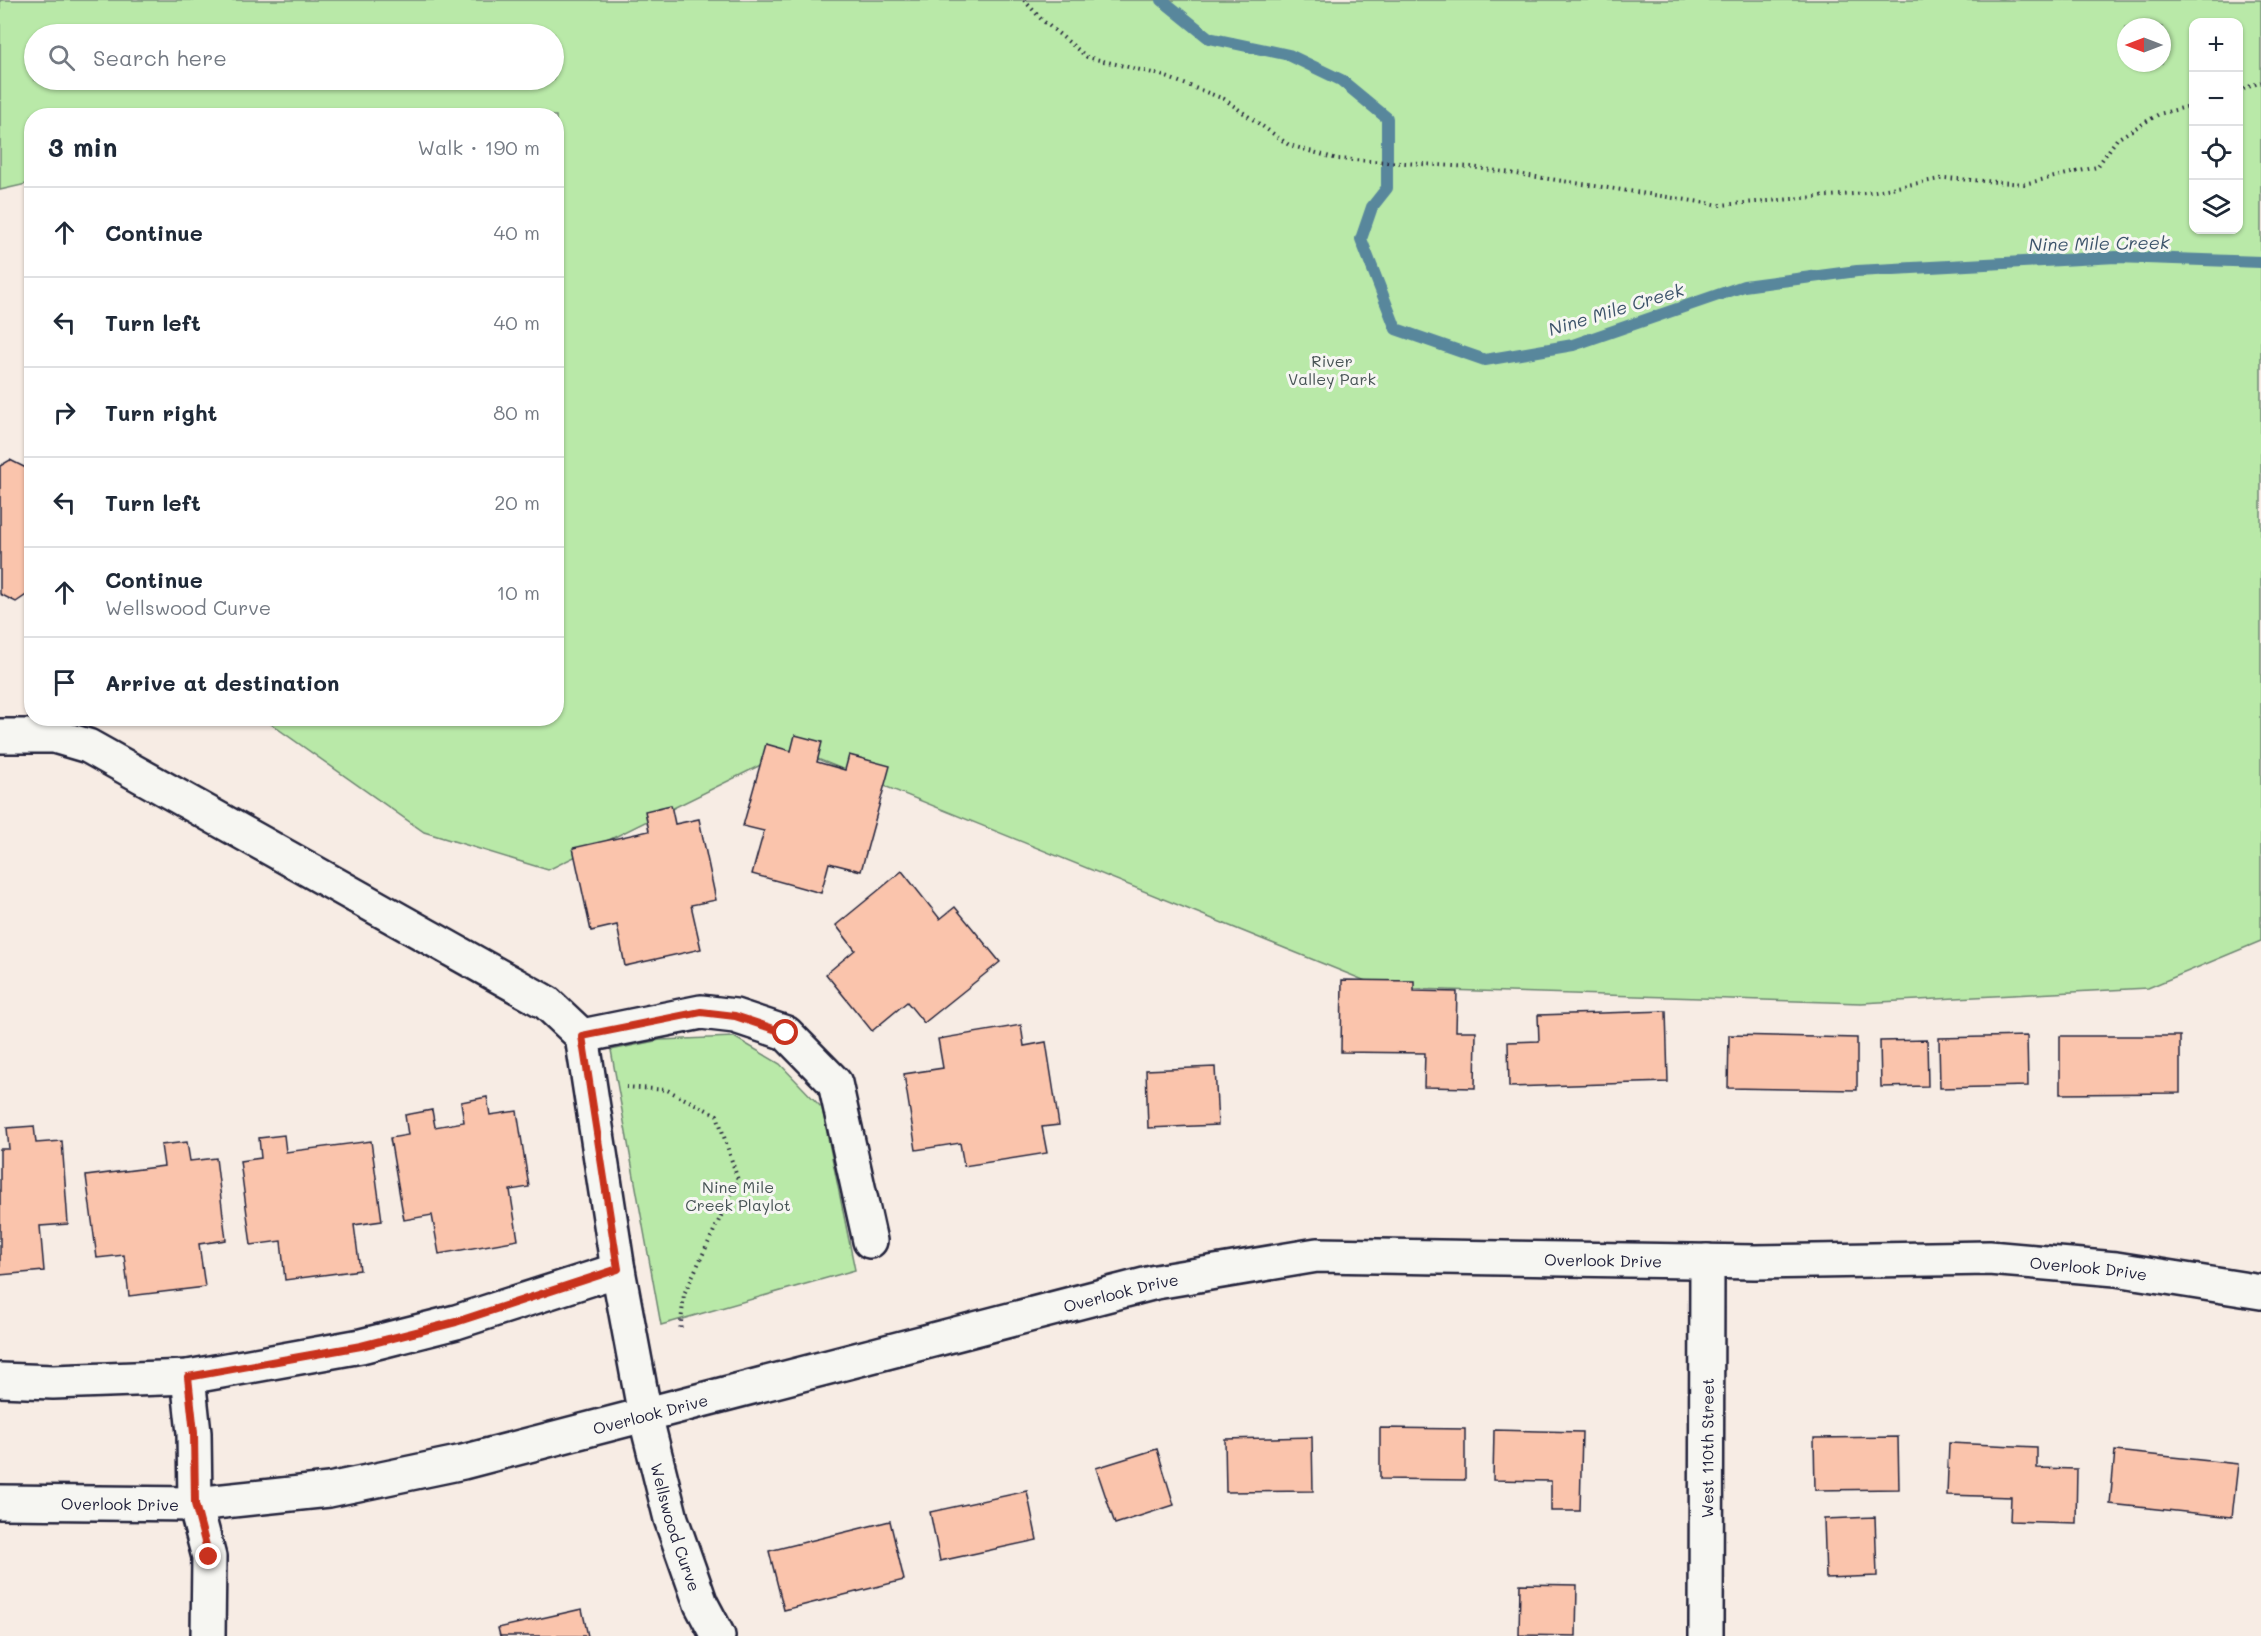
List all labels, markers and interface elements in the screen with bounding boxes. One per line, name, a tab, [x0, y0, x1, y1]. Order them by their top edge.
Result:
north arrow	[2117, 18, 2171, 72]
map controls	[2189, 18, 2243, 234]
button: +	[2189, 18, 2243, 72]
search box	[24, 24, 564, 90]
icon: search	[45, 41, 78, 74]
text: Search here	[93, 43, 227, 72]
button: −	[2189, 72, 2243, 126]
button: locate	[2189, 126, 2243, 180]
text: 3 min	[48, 130, 117, 164]
text: Walk · 190 m	[417, 134, 540, 160]
button: layers	[2189, 180, 2243, 234]
icon: ahead	[48, 216, 81, 249]
text: Continue	[105, 218, 203, 247]
text: 40 m	[494, 219, 540, 245]
water label: Nine Mile Creek	[2028, 230, 2170, 256]
water label: Nine Mile Creek	[1545, 277, 1687, 341]
icon: left	[48, 306, 81, 339]
text: Turn left	[105, 308, 201, 337]
text: 40 m	[494, 309, 540, 335]
park label: River Valley Park	[1288, 350, 1376, 389]
icon: right	[48, 396, 81, 429]
text: Turn right	[105, 398, 217, 427]
text: 80 m	[493, 399, 540, 425]
icon: left	[48, 486, 81, 519]
text: Turn left	[105, 488, 201, 517]
text: 20 m	[494, 489, 540, 515]
text: Continue	[105, 565, 203, 594]
icon: ahead	[48, 576, 81, 609]
text: 10 m	[496, 579, 540, 605]
text: Wellswood Curve	[105, 594, 271, 620]
icon: arrive	[48, 666, 81, 699]
text: Arrive at destination	[105, 668, 340, 697]
route start	[772, 1019, 798, 1045]
park label: Nine Mile Creek Playlot	[685, 1176, 791, 1215]
street label: Overlook Drive	[1544, 1248, 1662, 1271]
street label: Overlook Drive	[2029, 1251, 2149, 1284]
street label: Overlook Drive	[1061, 1268, 1180, 1316]
street label: West 110th Street	[1696, 1378, 1717, 1518]
street label: Overlook Drive	[590, 1388, 710, 1438]
street label: Wellswood Curve	[647, 1461, 706, 1594]
street label: Overlook Drive	[61, 1492, 179, 1514]
route end	[195, 1543, 221, 1569]

